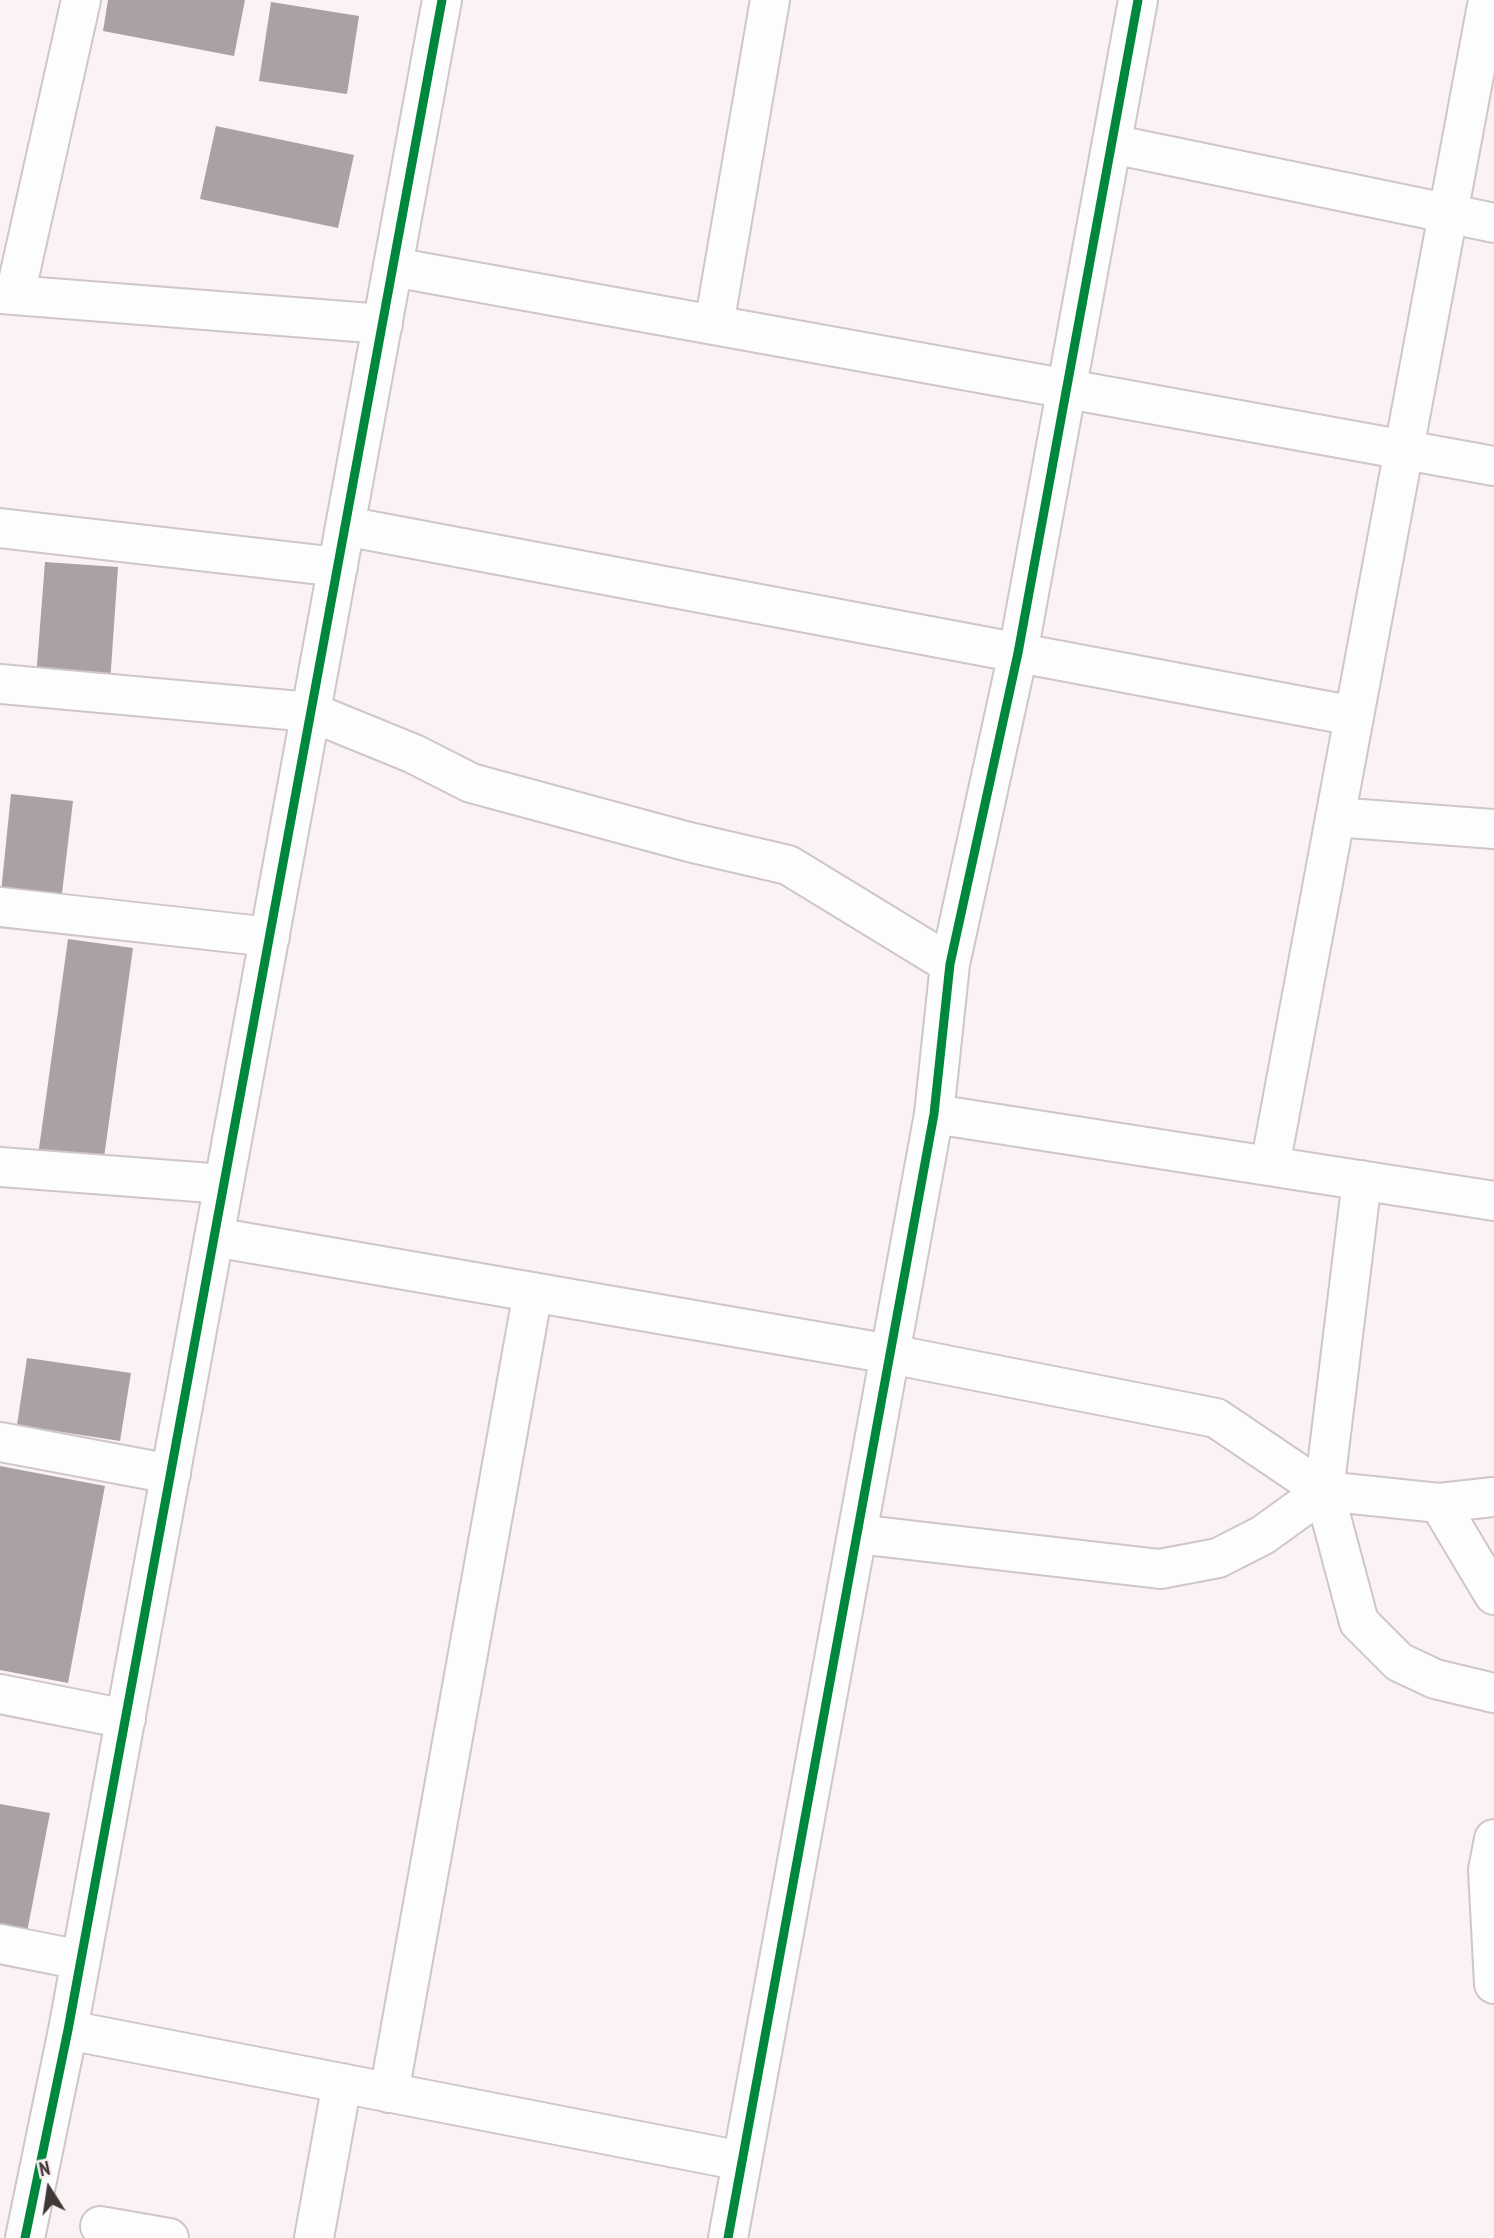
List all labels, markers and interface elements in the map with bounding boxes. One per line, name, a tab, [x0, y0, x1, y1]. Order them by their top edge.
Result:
north arrow	[14, 2154, 84, 2224]
text: N	[37, 2156, 52, 2181]

